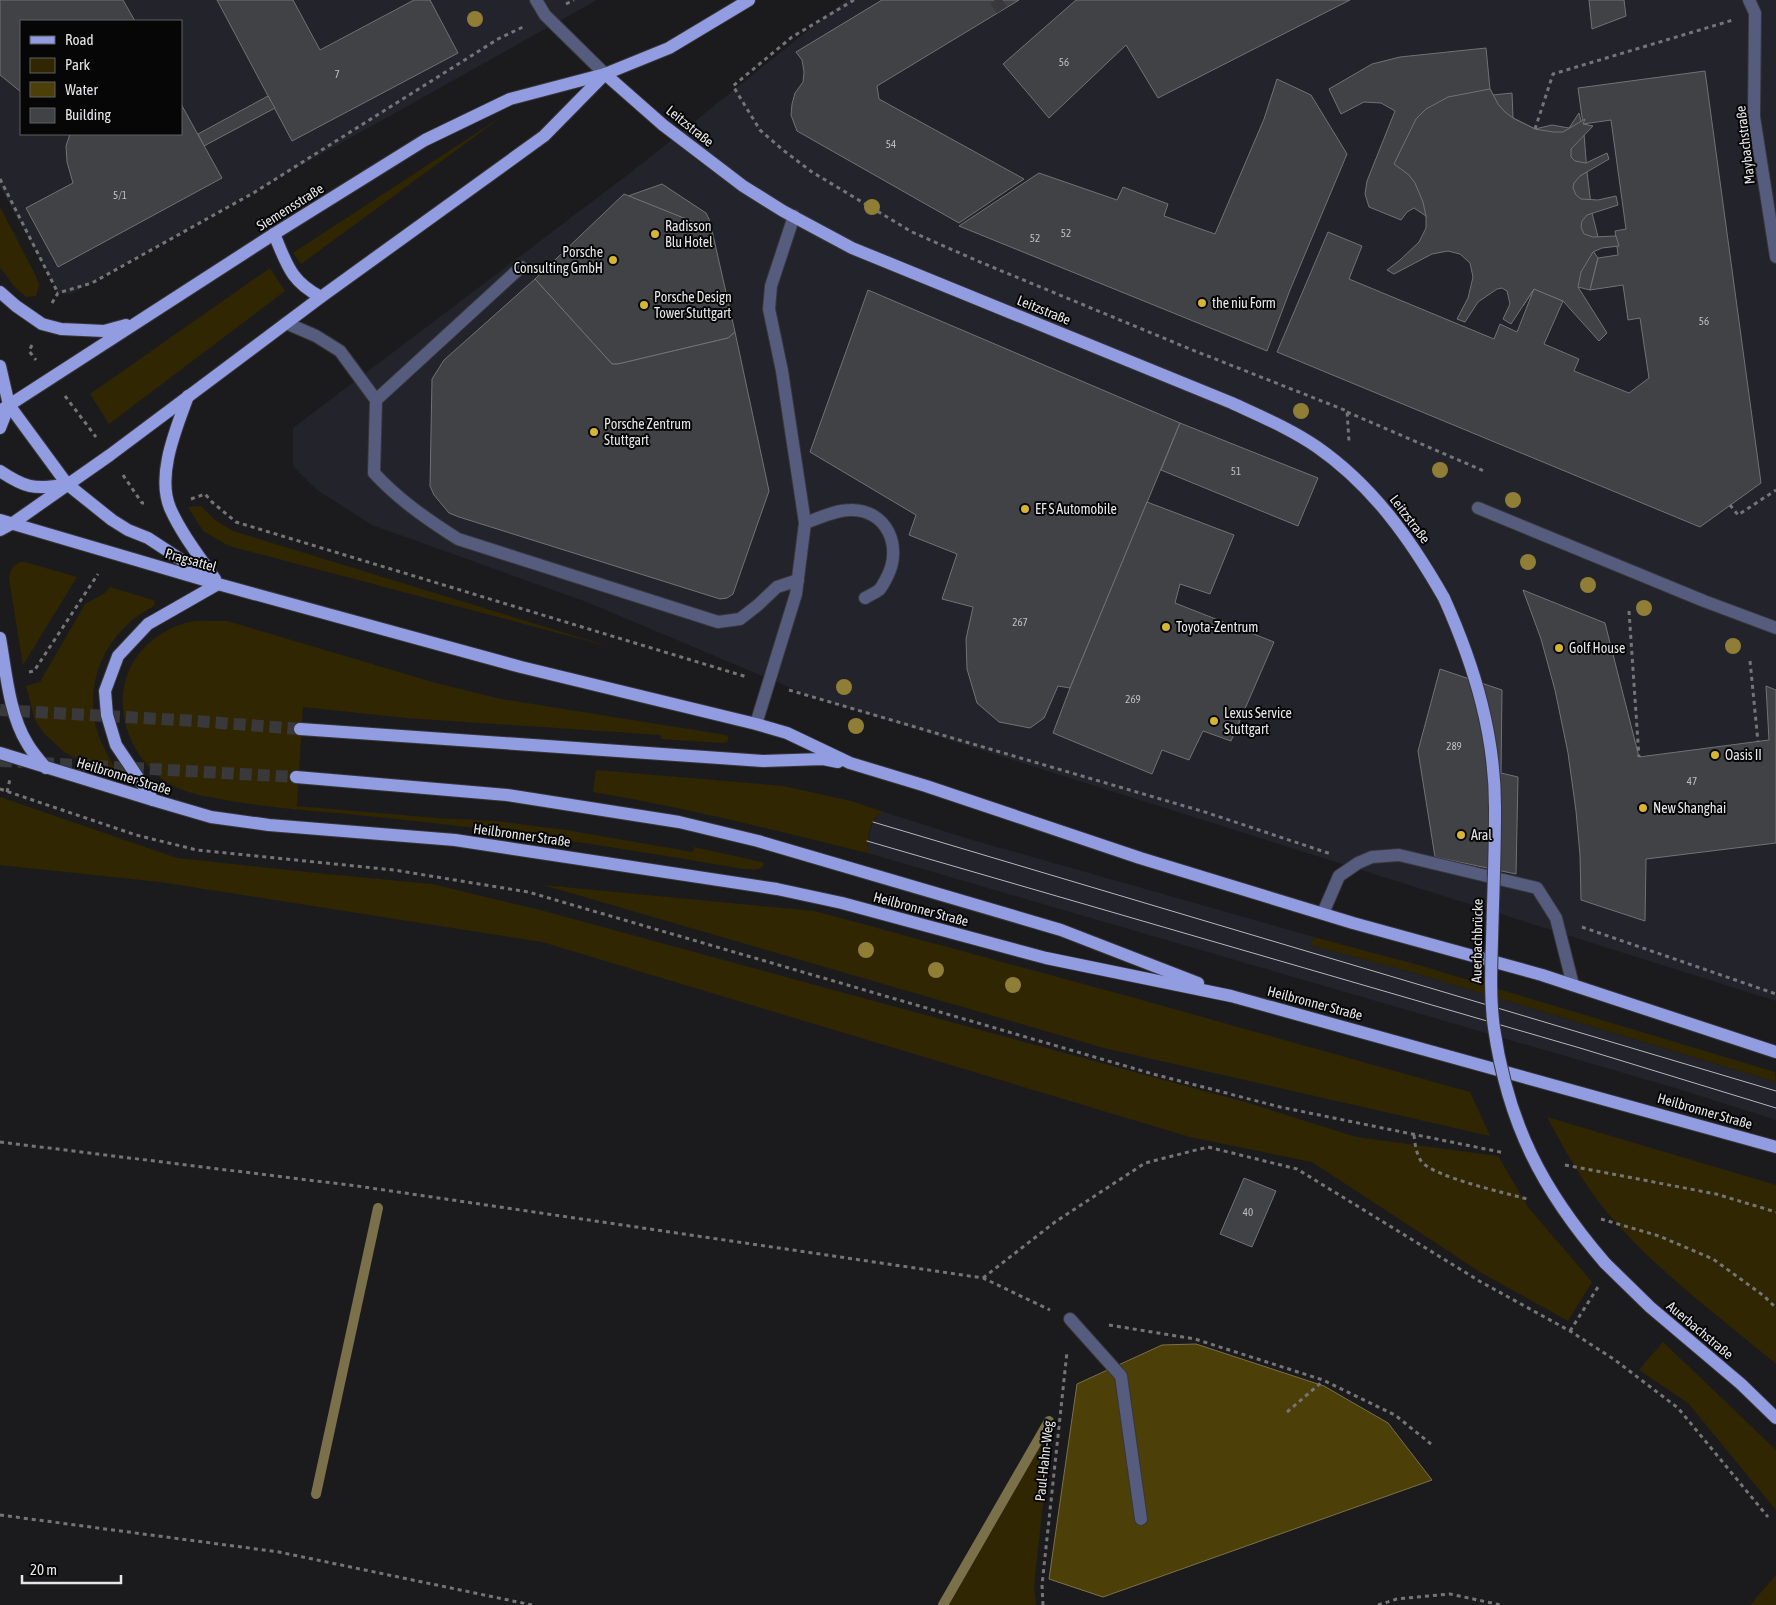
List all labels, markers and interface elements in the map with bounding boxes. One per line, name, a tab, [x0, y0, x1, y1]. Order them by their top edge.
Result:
legend	[20, 20, 182, 135]
text: Road	[65, 31, 94, 48]
text: Park	[65, 56, 90, 73]
house number: 56	[1059, 56, 1069, 68]
house number: 7	[334, 68, 340, 80]
text: Water	[65, 81, 98, 98]
street label: Leitzstraße	[663, 102, 717, 150]
street label: Maybachstraße	[1732, 105, 1758, 185]
text: Building	[65, 106, 111, 123]
house number: 54	[886, 138, 896, 150]
street label: Siemensstraße	[254, 180, 326, 234]
house number: 5/1	[113, 189, 127, 201]
place label: Radisson Blu Hotel	[665, 218, 713, 250]
house number: 52	[1061, 227, 1071, 239]
marker: Radisson Blu Hotel	[649, 228, 661, 240]
house number: 52	[1030, 232, 1040, 244]
place label: Porsche Consulting GmbH	[514, 244, 603, 276]
marker: Porsche Consulting GmbH	[607, 254, 619, 266]
place label: Porsche Design Tower Stuttgart	[654, 289, 732, 321]
street label: Leitzstraße	[1015, 292, 1073, 328]
place label: the niu Form	[1212, 295, 1276, 311]
marker: the niu Form	[1196, 297, 1208, 309]
marker: Porsche Design Tower Stuttgart	[638, 299, 650, 311]
house number: 56	[1699, 315, 1709, 327]
place label: Porsche Zentrum Stuttgart	[604, 416, 691, 448]
marker: Porsche Zentrum Stuttgart	[588, 426, 600, 438]
house number: 51	[1231, 465, 1241, 477]
street label: Leitzstraße	[1387, 492, 1433, 546]
place label: EF S Automobile	[1035, 501, 1117, 517]
marker: EF S Automobile	[1019, 503, 1031, 515]
street label: Pragsattel	[163, 545, 219, 575]
house number: 267	[1012, 616, 1028, 628]
place label: Toyota-Zentrum	[1176, 619, 1258, 635]
marker: Toyota-Zentrum	[1160, 621, 1172, 633]
place label: Golf House	[1569, 640, 1625, 656]
marker: Golf House	[1553, 642, 1565, 654]
house number: 269	[1125, 693, 1141, 705]
place label: Lexus Service Stuttgart	[1224, 705, 1292, 737]
marker: Lexus Service Stuttgart	[1208, 715, 1220, 727]
house number: 289	[1446, 740, 1462, 752]
place label: Oasis II	[1725, 747, 1762, 763]
marker: Oasis II	[1709, 749, 1721, 761]
street label: Heilbronner Straße	[75, 754, 173, 798]
house number: 47	[1687, 775, 1697, 787]
place label: New Shanghai	[1653, 800, 1726, 816]
marker: New Shanghai	[1637, 802, 1649, 814]
street label: Heilbronner Straße	[472, 820, 572, 850]
place label: Aral	[1471, 827, 1492, 843]
marker: Aral	[1455, 829, 1467, 841]
street label: Heilbronner Straße	[872, 889, 970, 929]
street label: Auerbachbrücke	[1468, 899, 1486, 983]
street label: Heilbronner Straße	[1266, 983, 1364, 1023]
street label: Heilbronner Straße	[1656, 1090, 1754, 1132]
house number: 40	[1243, 1206, 1253, 1218]
street label: Auerbachstraße	[1664, 1298, 1736, 1362]
street label: Paul-Hahn-Weg	[1032, 1420, 1056, 1502]
scale bar	[22, 1552, 121, 1584]
text: 20 m	[30, 1561, 57, 1578]

